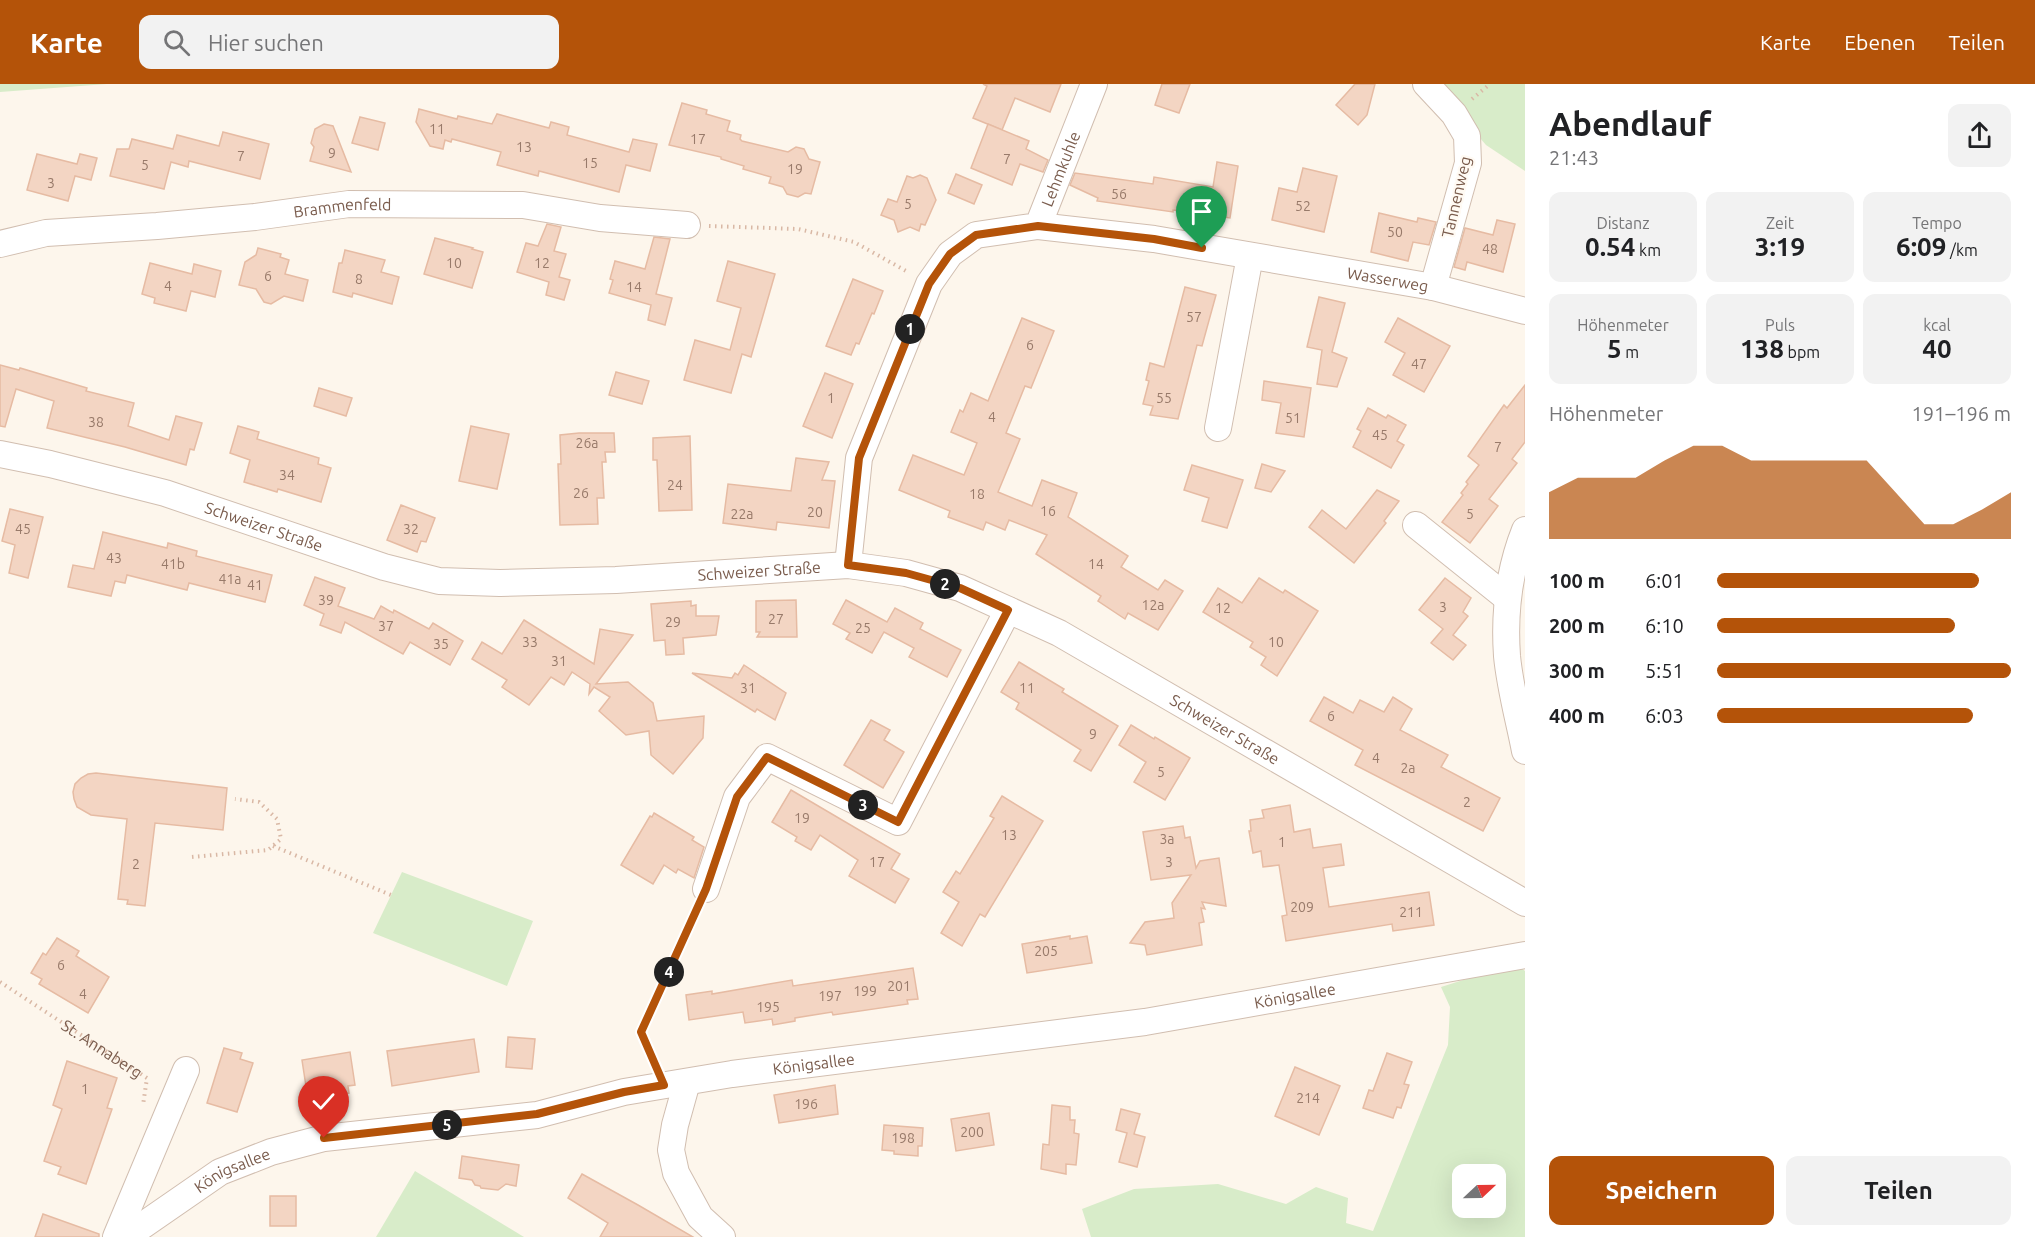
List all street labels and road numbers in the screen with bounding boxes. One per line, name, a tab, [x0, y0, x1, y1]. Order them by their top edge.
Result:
street label: Lehmkuhle	[1038, 129, 1083, 209]
street label: Tannenweg	[1438, 154, 1474, 240]
street label: Brammenfeld	[292, 195, 392, 221]
street label: Wasserweg	[1346, 263, 1430, 295]
street label: Schweizer Straße	[203, 498, 325, 555]
street label: Schweizer Straße	[697, 558, 821, 584]
street label: Schweizer Straße	[1167, 690, 1283, 768]
street label: Königsallee	[1253, 980, 1337, 1012]
street label: St. Annaberg	[58, 1016, 146, 1082]
street label: Königsallee	[772, 1050, 856, 1078]
street label: Königsallee	[191, 1144, 273, 1196]

